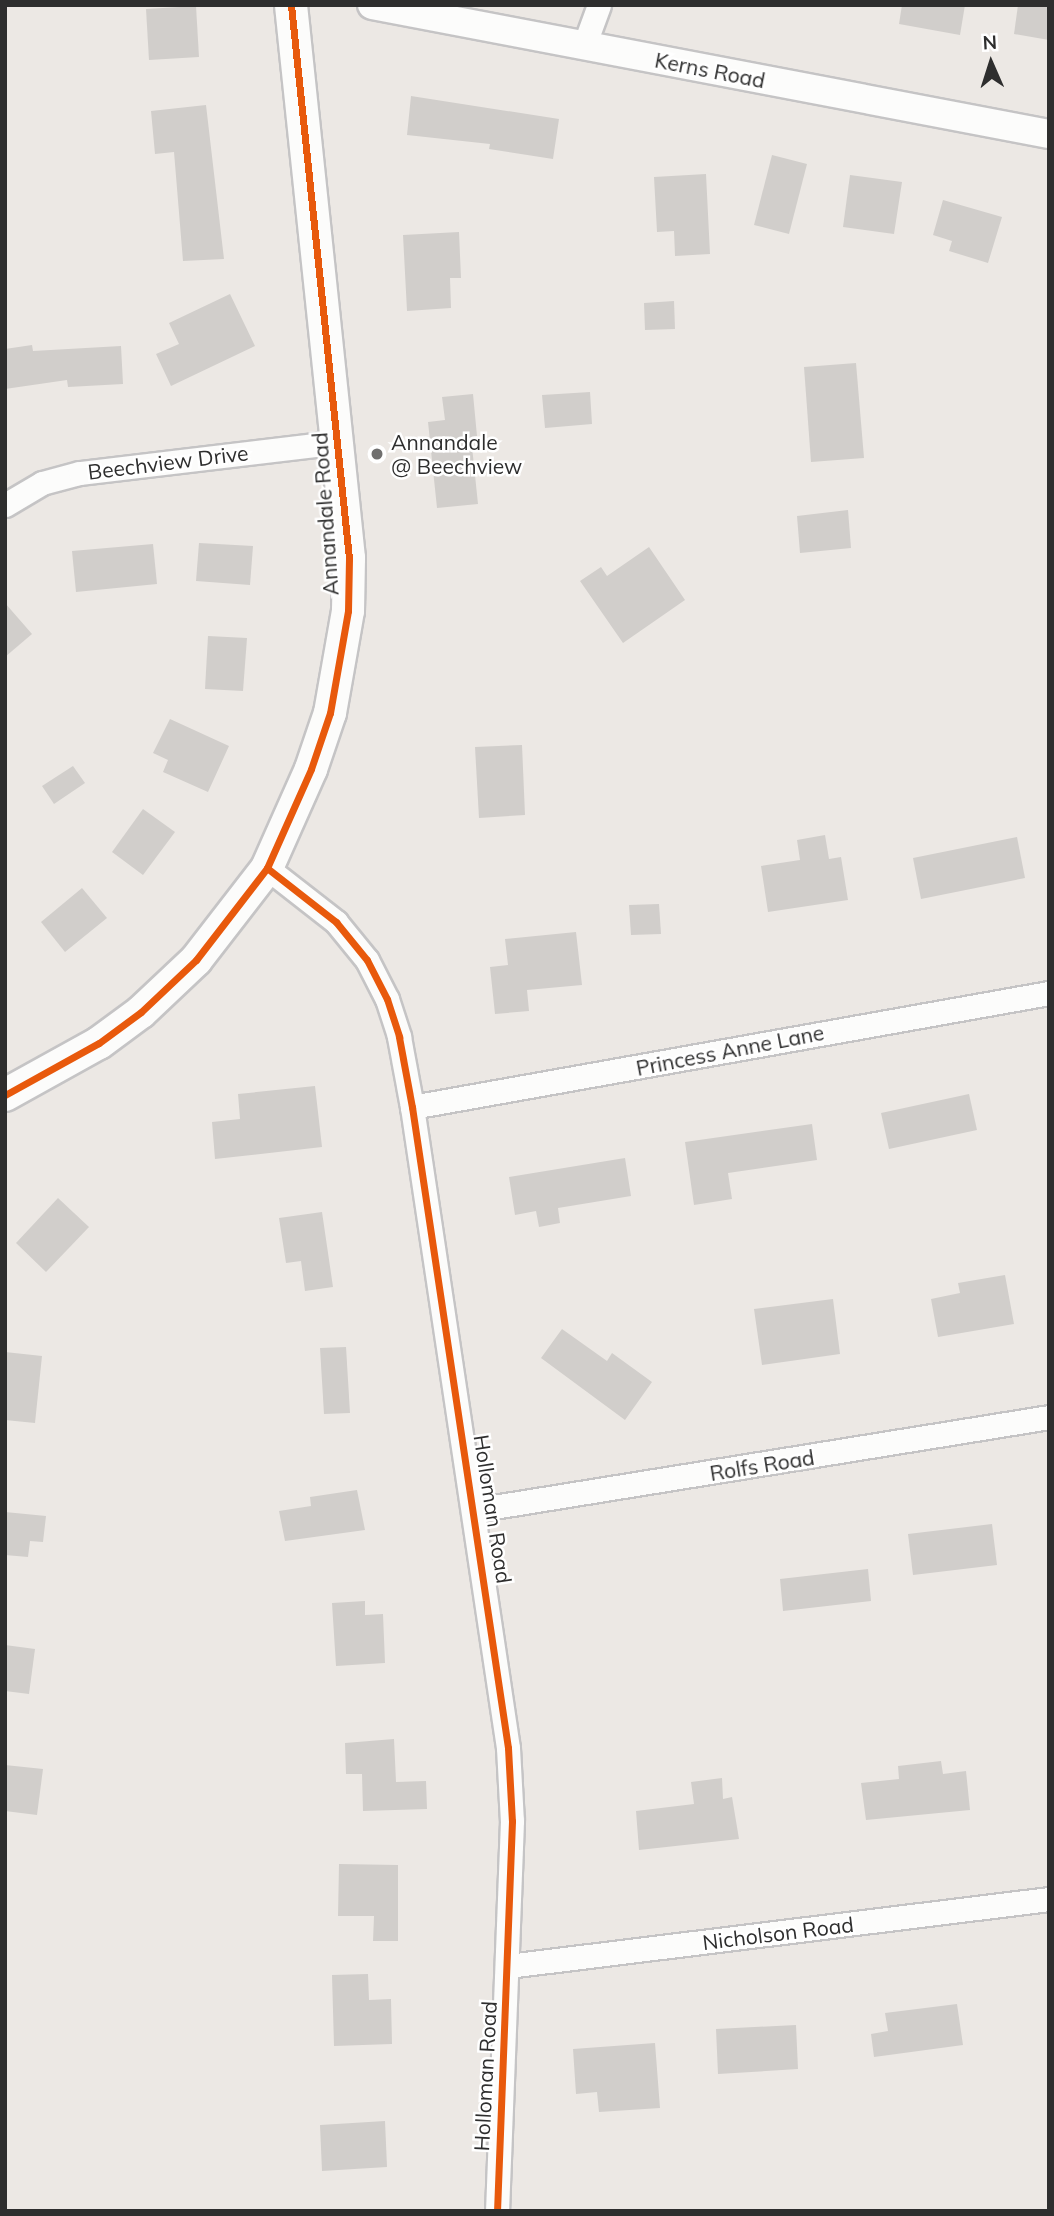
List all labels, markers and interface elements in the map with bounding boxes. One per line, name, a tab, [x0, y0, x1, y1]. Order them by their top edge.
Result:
north arrow	[956, 28, 1026, 98]
text: N	[982, 30, 998, 54]
street label: Kerns Road	[653, 47, 767, 93]
place label: Annandale @ Beechview	[391, 429, 522, 479]
street label: Annandale Road	[307, 432, 343, 596]
street label: Beechview Drive	[86, 440, 250, 484]
marker: Annandale @ Beechview	[369, 446, 385, 462]
street label: Princess Anne Lane	[634, 1019, 826, 1081]
street label: Holloman Road	[469, 1433, 517, 1585]
street label: Rolfs Road	[708, 1444, 816, 1486]
street label: Nicholson Road	[701, 1911, 855, 1955]
street label: Holloman Road	[468, 2000, 502, 2152]

